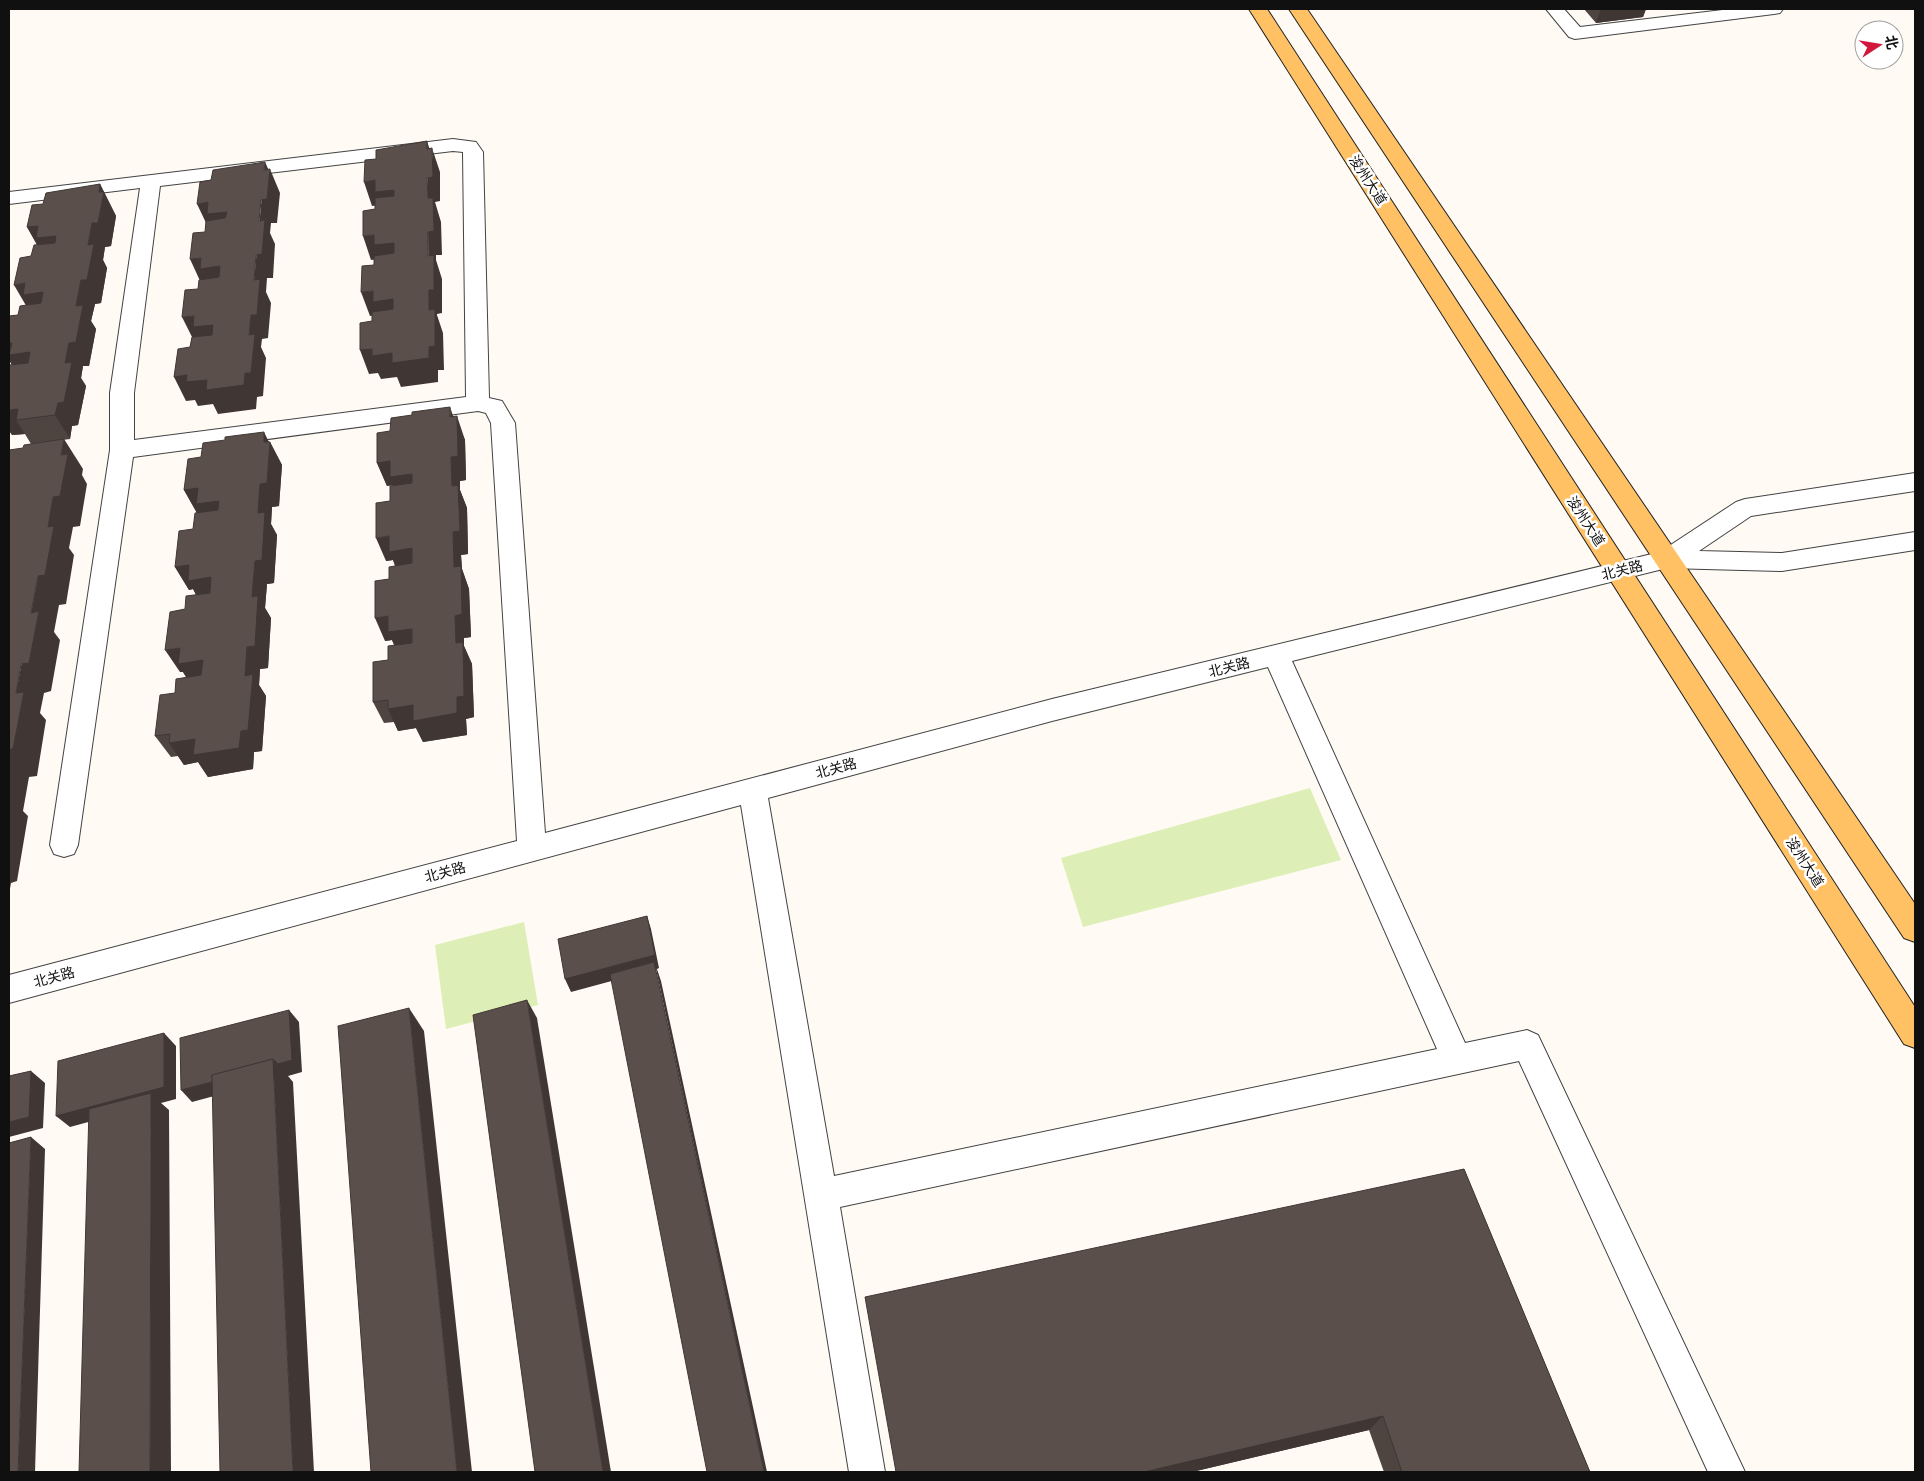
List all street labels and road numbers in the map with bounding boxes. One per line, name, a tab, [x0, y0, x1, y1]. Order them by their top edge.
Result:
street label: 浚州大道	[1345, 152, 1391, 208]
street label: 浚州大道	[1563, 493, 1609, 549]
street label: 北关路	[1599, 556, 1645, 584]
street label: 北关路	[1206, 653, 1252, 681]
street label: 北关路	[813, 754, 859, 782]
street label: 浚州大道	[1782, 834, 1828, 890]
street label: 北关路	[422, 858, 468, 886]
street label: 北关路	[31, 963, 77, 991]

